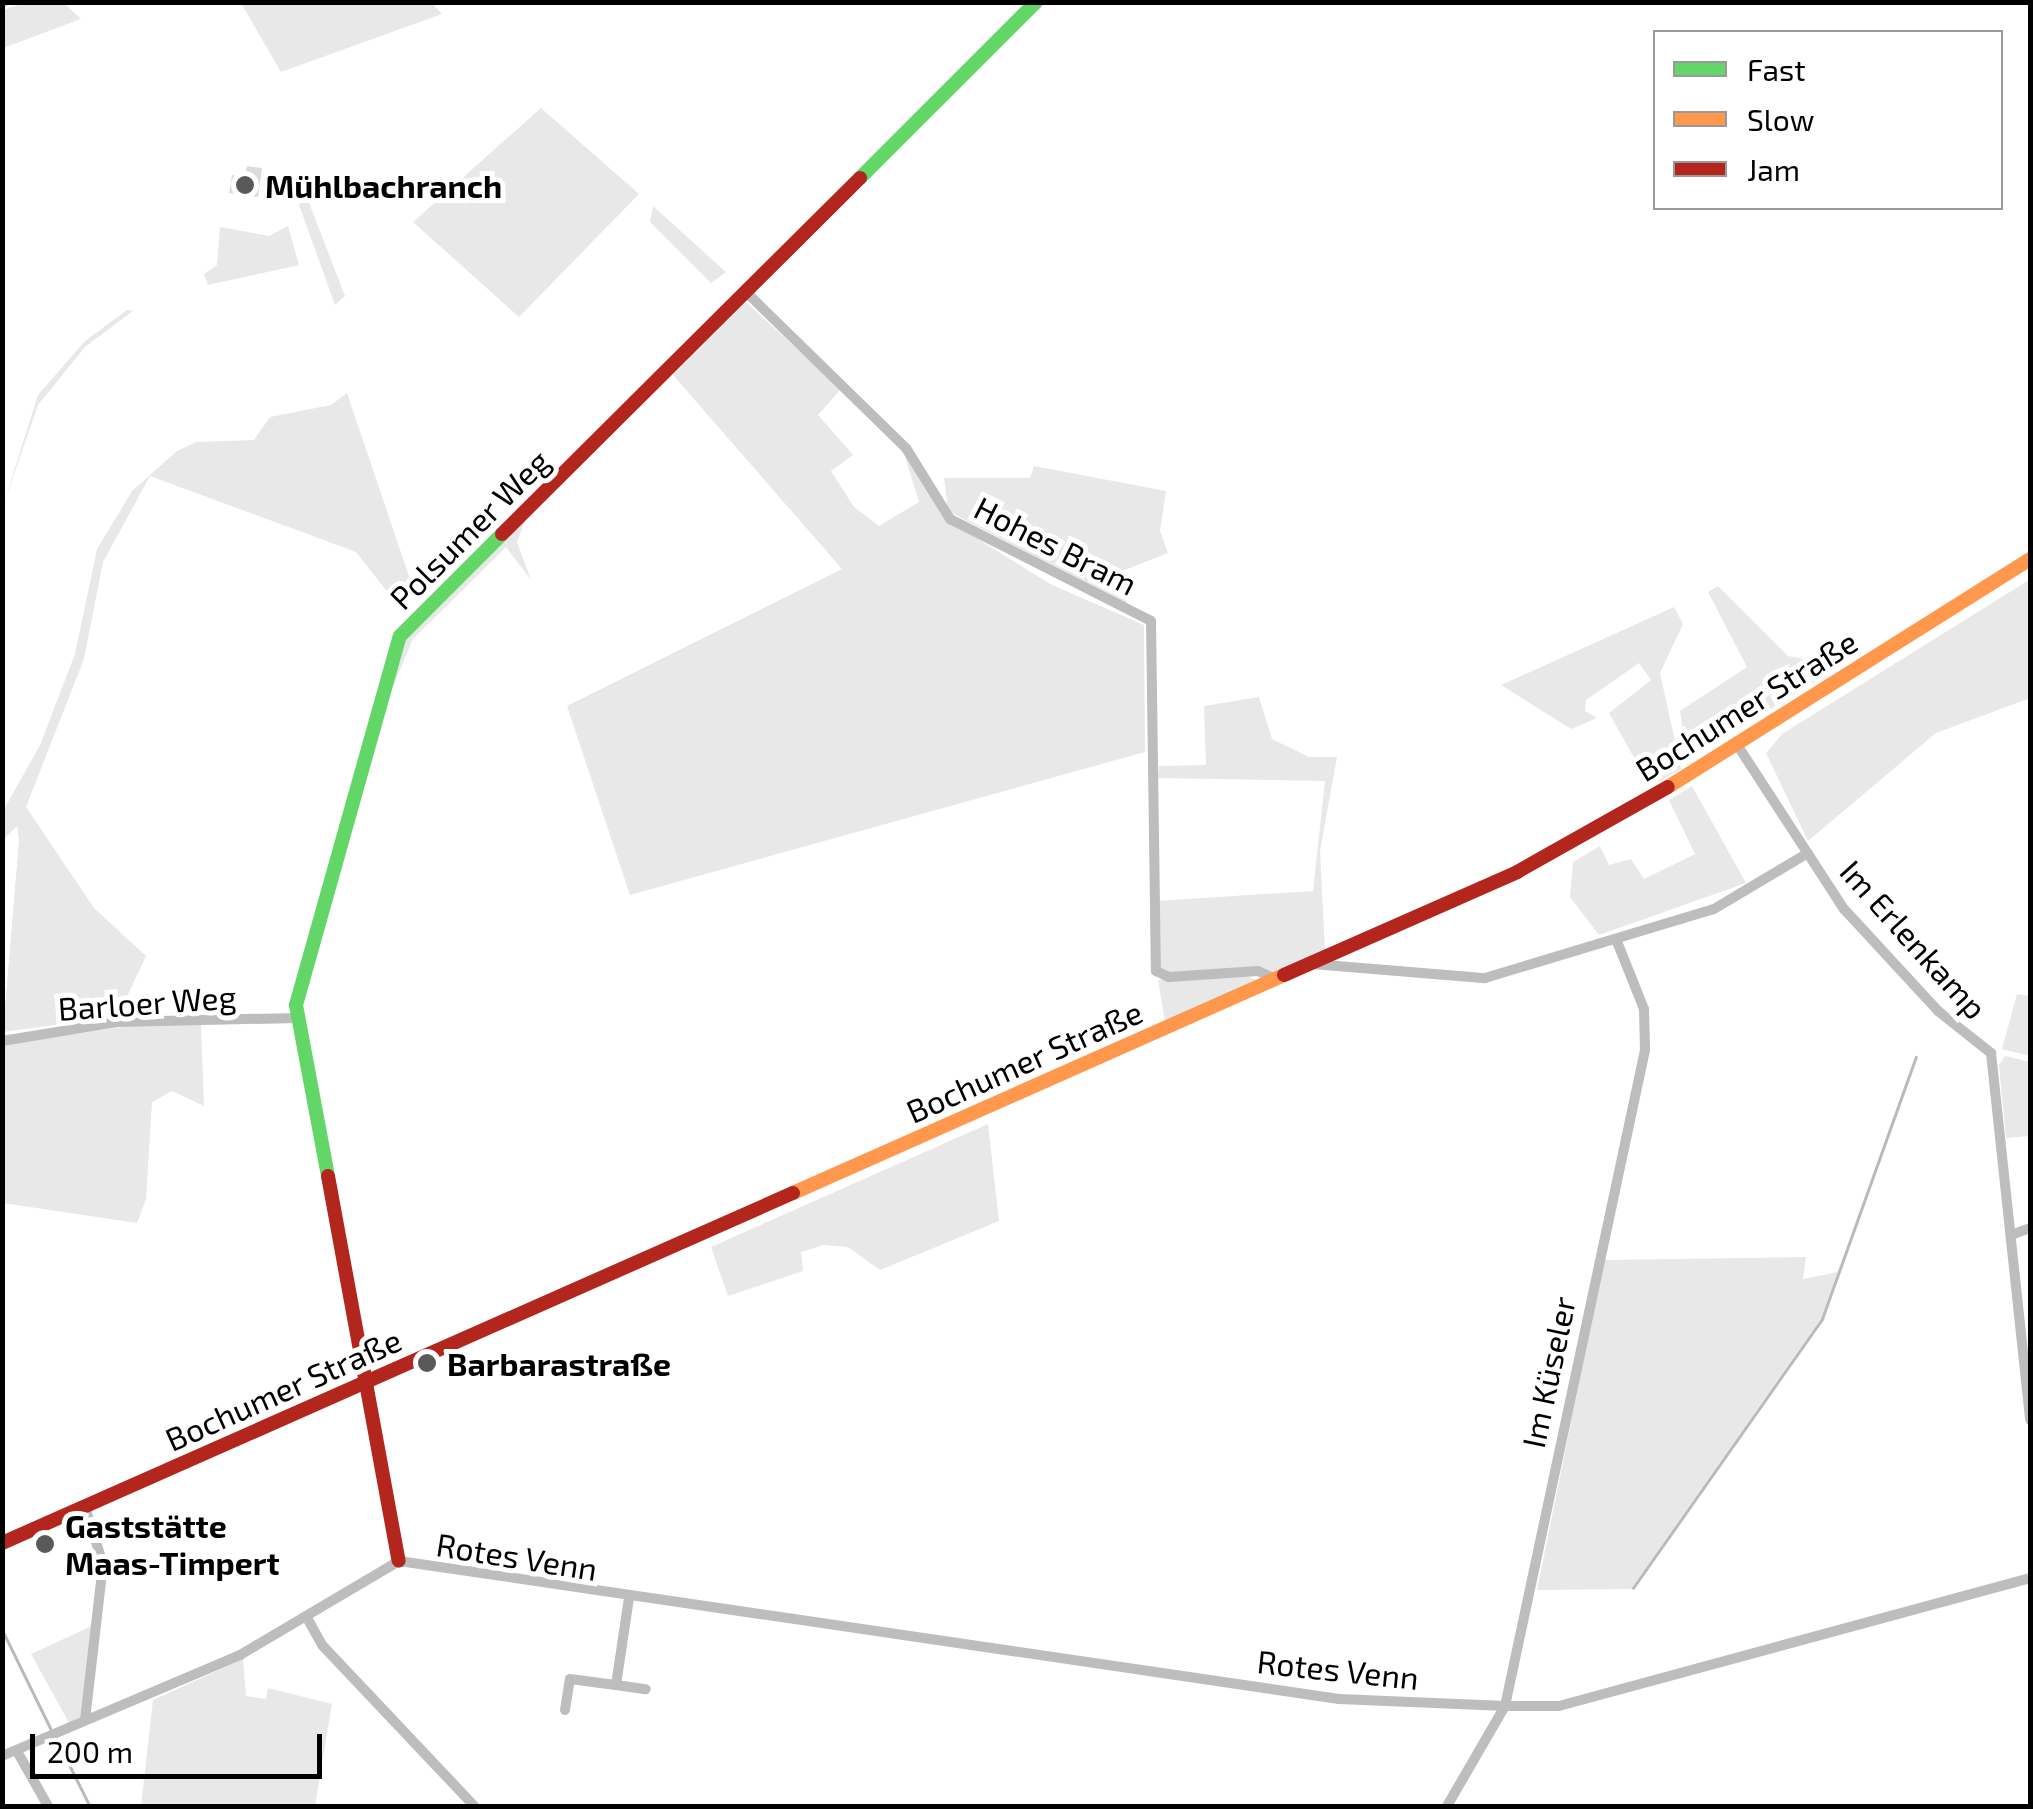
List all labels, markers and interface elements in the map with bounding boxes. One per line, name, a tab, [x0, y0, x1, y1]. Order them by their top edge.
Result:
legend	[1653, 30, 2003, 210]
text: Fast	[1747, 51, 1806, 87]
text: Slow	[1747, 101, 1814, 137]
text: Jam	[1747, 151, 1800, 187]
place label: Mühlbachranch	[265, 166, 502, 204]
marker: Mühlbachranch	[234, 174, 256, 196]
street label: Polsumer Weg	[381, 441, 557, 617]
street label: Hohes Bram	[968, 488, 1144, 602]
street label: Bochumer Straße	[1628, 621, 1864, 789]
street label: Im Erlenkamp	[1833, 852, 1995, 1026]
street label: Barloer Weg	[56, 977, 238, 1027]
street label: Bochumer Straße	[900, 992, 1148, 1130]
street label: Im Küseler	[1513, 1293, 1583, 1451]
street label: Bochumer Straße	[159, 1320, 407, 1458]
place label: Barbarastraße	[447, 1344, 671, 1382]
marker: Barbarastraße	[416, 1352, 438, 1374]
place label: Gaststätte Maas-Timpert	[65, 1507, 280, 1582]
street label: Rotes Venn	[433, 1524, 601, 1588]
marker: Gaststätte Maas-Timpert	[34, 1533, 56, 1555]
street label: Rotes Venn	[1255, 1641, 1421, 1697]
scale bar	[35, 1714, 328, 1776]
text: 200 m	[47, 1733, 133, 1769]

